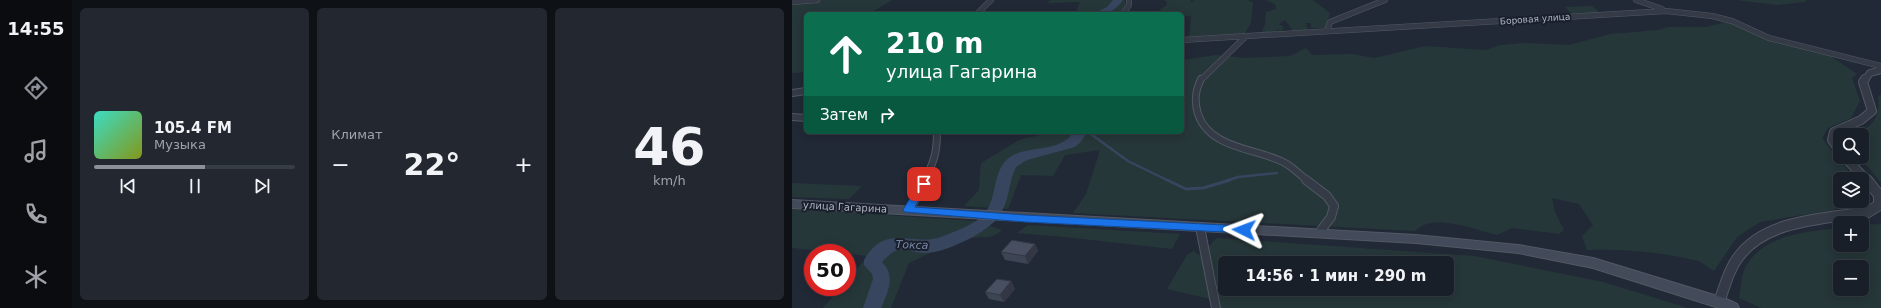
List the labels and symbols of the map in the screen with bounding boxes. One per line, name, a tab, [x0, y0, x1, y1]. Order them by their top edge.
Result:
street label: Боровая улица	[1499, 12, 1571, 26]
pin	[907, 167, 941, 201]
street label: улица Гагарина	[803, 199, 887, 215]
position arrow	[1223, 209, 1265, 251]
water label: Токса	[895, 238, 929, 252]
speed limit sign: 50	[804, 244, 856, 296]

